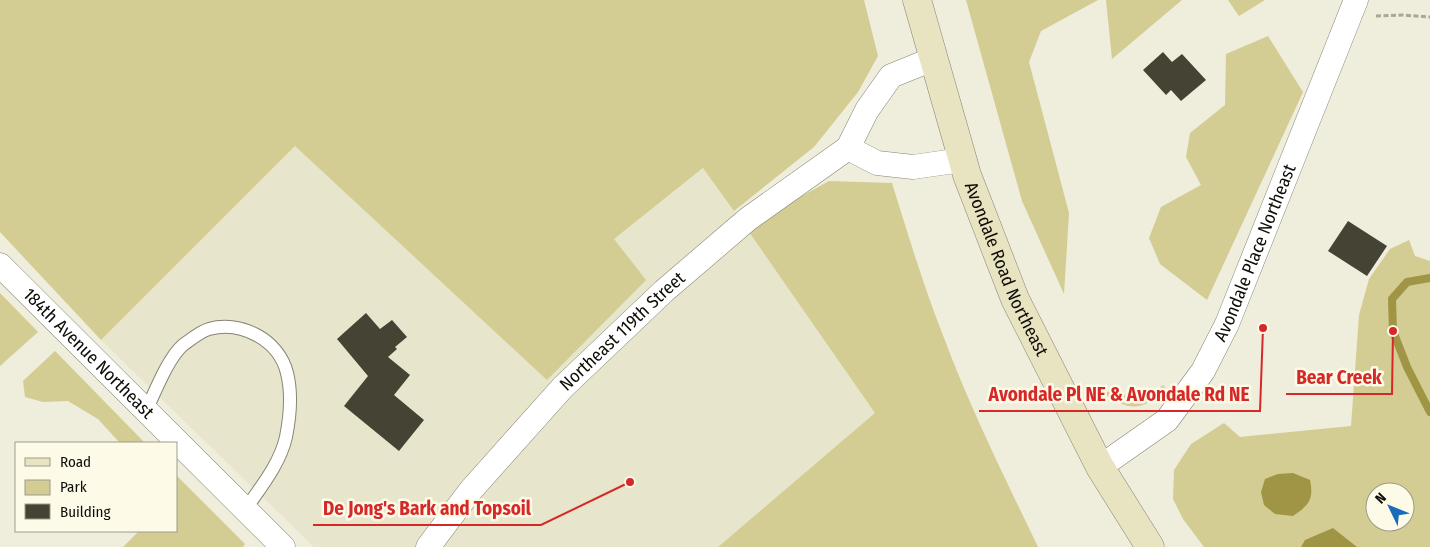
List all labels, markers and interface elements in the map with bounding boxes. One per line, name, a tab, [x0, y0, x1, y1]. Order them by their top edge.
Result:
street label: Avondale Place Northeast	[1209, 161, 1301, 345]
street label: Avondale Road Northeast	[960, 179, 1053, 360]
street label: Northeast 119th Street	[555, 267, 690, 395]
street label: 184th Avenue Northeast	[18, 283, 159, 423]
callout: Bear Creek	[1286, 360, 1392, 394]
text: Bear Creek	[1296, 366, 1382, 389]
callout: Avondale Pl NE & Avondale Rd NE	[979, 377, 1260, 411]
text: Avondale Pl NE & Avondale Rd NE	[988, 383, 1249, 406]
legend	[15, 442, 178, 532]
text: Road	[60, 453, 91, 471]
text: Park	[60, 478, 87, 496]
north arrow	[1365, 482, 1415, 532]
text: N	[1372, 490, 1390, 507]
callout: De Jong's Bark and Topsoil	[313, 491, 541, 525]
text: De Jong's Bark and Topsoil	[323, 497, 532, 520]
text: Building	[60, 503, 111, 521]

